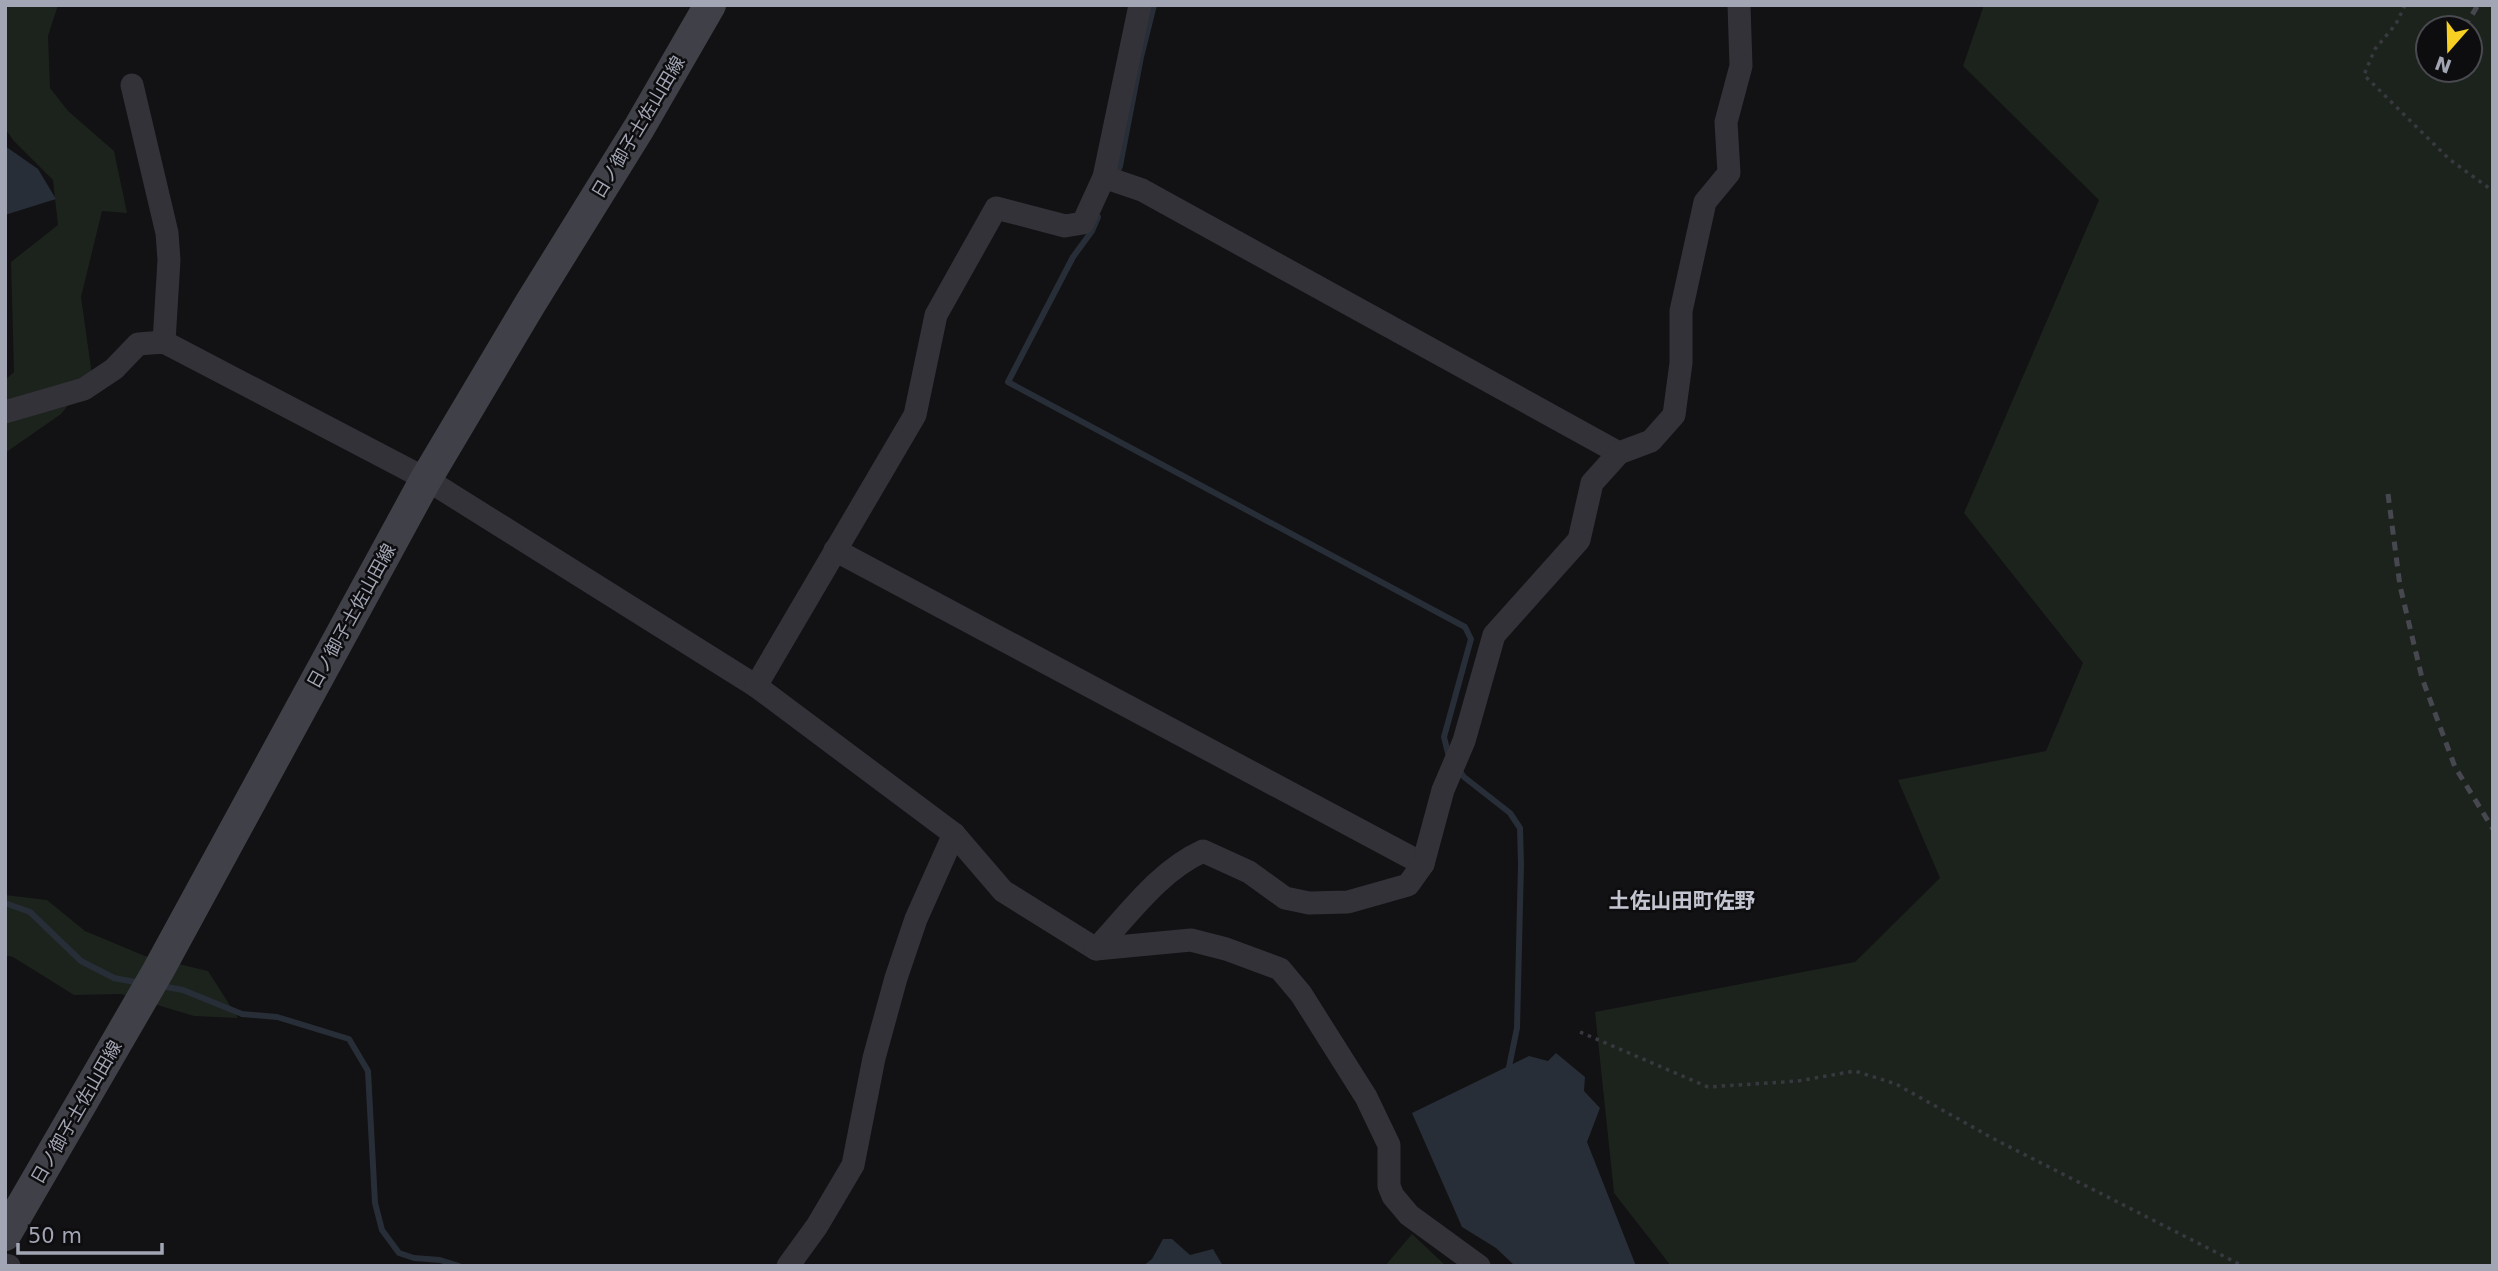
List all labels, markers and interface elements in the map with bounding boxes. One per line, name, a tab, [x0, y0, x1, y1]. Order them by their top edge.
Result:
north arrow	[2414, 14, 2484, 84]
street label: 日ノ御子土佐山田線	[587, 52, 689, 202]
text: N	[2432, 52, 2454, 78]
street label: 日ノ御子土佐山田線	[303, 540, 399, 692]
district label: 土佐山田町佐野	[1609, 889, 1756, 913]
street label: 日ノ御子土佐山田線	[26, 1037, 126, 1187]
scale bar	[18, 1212, 161, 1256]
text: 50 m	[28, 1224, 82, 1248]

